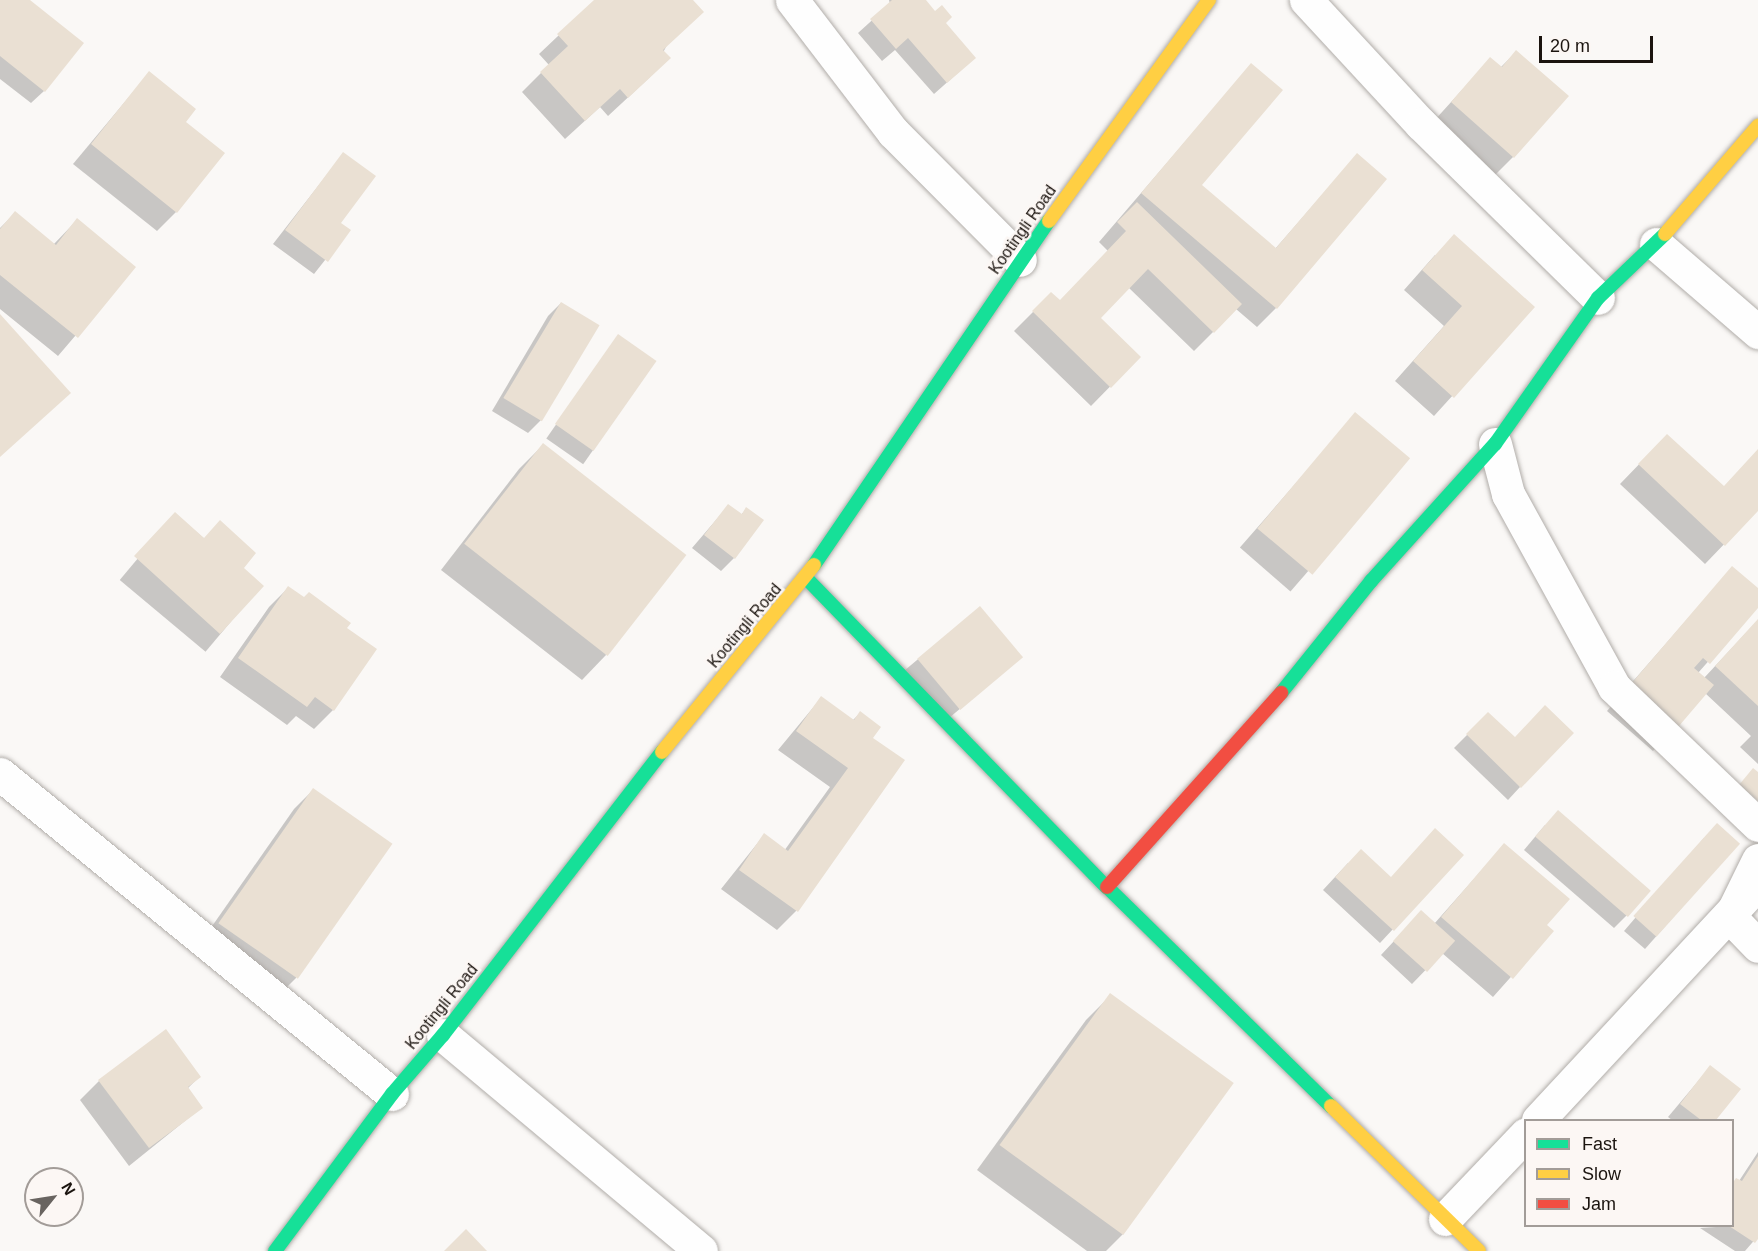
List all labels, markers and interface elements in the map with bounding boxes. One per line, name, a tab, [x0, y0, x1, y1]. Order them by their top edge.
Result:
scale bar	[1542, 24, 1656, 62]
text: 20 m	[1550, 36, 1590, 56]
street label: Kootingli Road	[985, 182, 1061, 278]
street label: Kootingli Road	[704, 580, 786, 672]
street label: Kootingli Road	[402, 961, 482, 1053]
legend	[1524, 1119, 1734, 1227]
text: Fast	[1582, 1134, 1617, 1154]
text: Slow	[1582, 1164, 1621, 1184]
north arrow	[24, 1167, 84, 1227]
text: N	[58, 1179, 79, 1198]
text: Jam	[1582, 1194, 1616, 1214]

